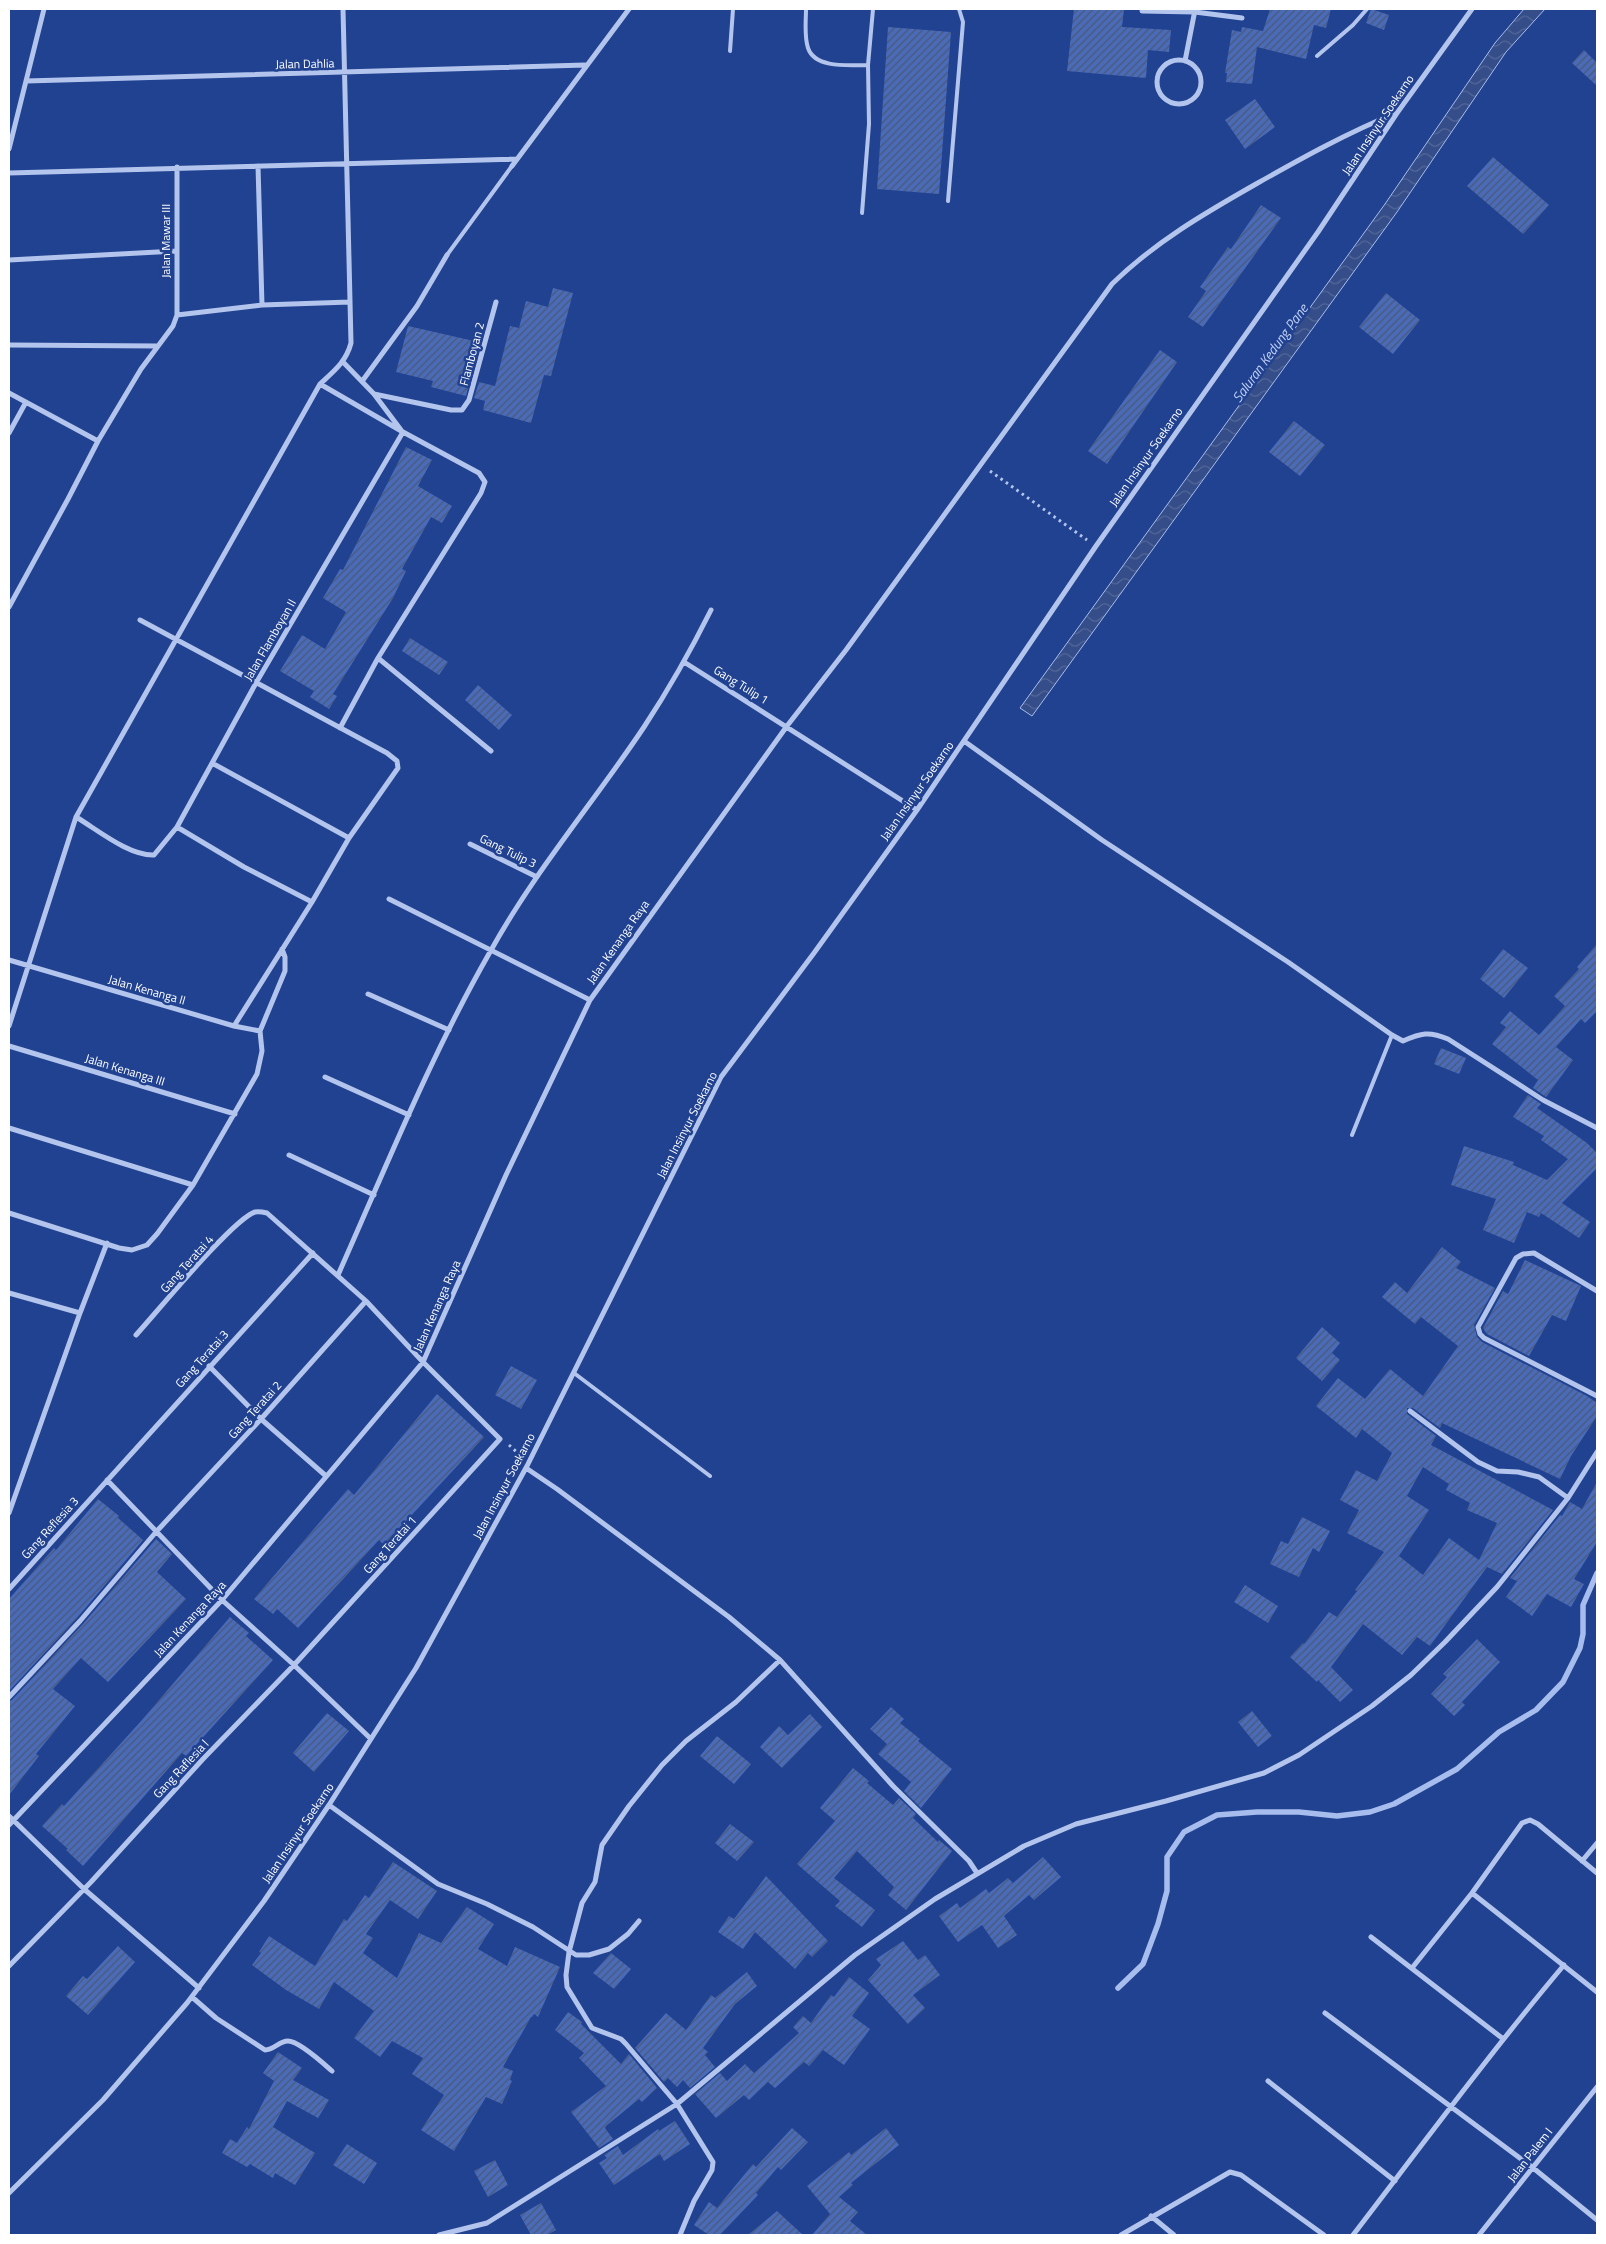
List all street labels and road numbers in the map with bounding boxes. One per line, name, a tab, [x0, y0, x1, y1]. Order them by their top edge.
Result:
street label: Jalan Dahlia	[275, 53, 335, 74]
street label: Jalan Insinyur Soekarno	[1337, 71, 1418, 179]
street label: Jalan Mawar III	[156, 204, 175, 278]
street label: Flamboyan 2	[454, 320, 489, 388]
street label: Jalan Insinyur Soekarno	[1104, 403, 1187, 510]
street label: Jalan Flamboyan II	[238, 595, 301, 684]
street label: Gang Tulip 1	[710, 660, 772, 709]
street label: Jalan Insinyur Soekarno	[875, 737, 958, 844]
street label: Gang Tulip 3	[476, 829, 540, 873]
street label: Jalan Kenanga Raya	[581, 896, 654, 988]
street label: Jalan Kenanga II	[106, 969, 188, 1010]
street label: Jalan Kenanga III	[83, 1048, 167, 1091]
street label: Jalan Insinyur Soekarno	[651, 1068, 722, 1182]
street label: Gang Teratai 4	[155, 1230, 218, 1297]
street label: Jalan Kenanga Raya	[408, 1257, 465, 1355]
street label: Gang Teratai.3	[170, 1325, 233, 1392]
street label: Gang Teratai 2	[223, 1376, 286, 1443]
street label: Jalan Insinyur Soekarno	[468, 1429, 540, 1542]
street label: Gang Reflesia 3	[16, 1492, 83, 1563]
street label: Gang Teratai 1	[358, 1511, 421, 1578]
street label: Jalan Kenanga Raya	[149, 1576, 230, 1661]
street label: Gang Raflesia l	[148, 1735, 213, 1802]
street label: Jalan Insinyur Soekarno	[257, 1779, 338, 1887]
street label: Jalan Palem I	[1502, 2123, 1557, 2186]

